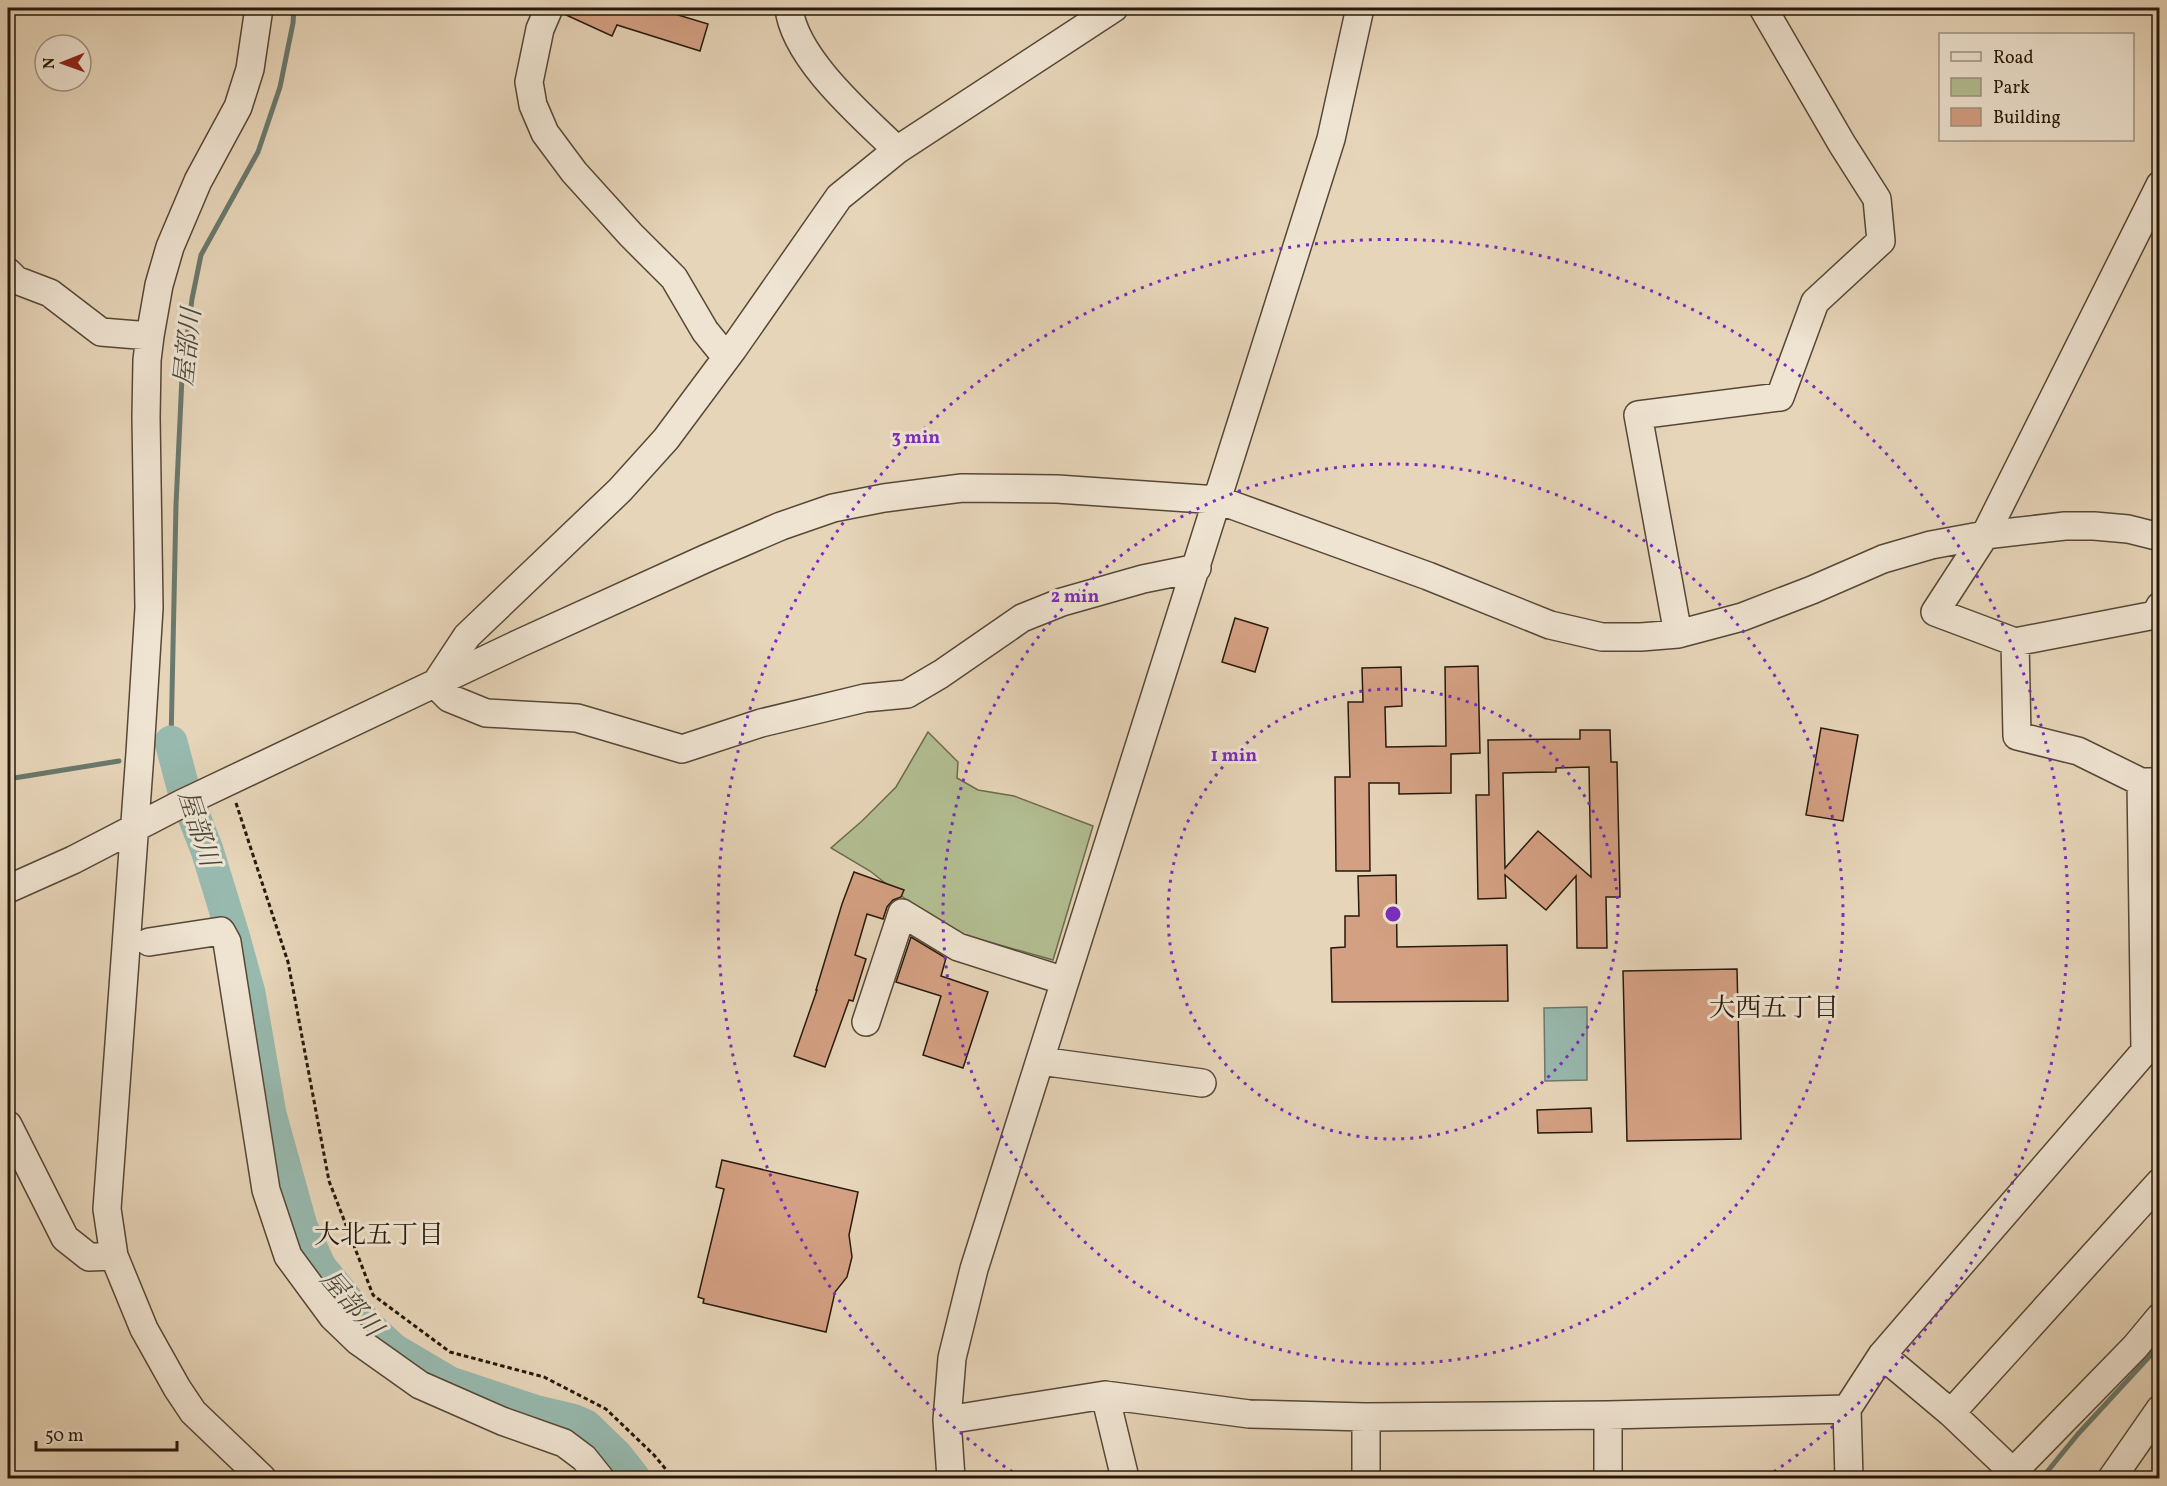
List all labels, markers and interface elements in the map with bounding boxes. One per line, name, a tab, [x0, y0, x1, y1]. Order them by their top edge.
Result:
north arrow	[33, 33, 93, 93]
legend	[1939, 33, 2134, 141]
text: Road	[1993, 46, 2034, 71]
text: N	[39, 57, 61, 69]
text: Park	[1993, 76, 2030, 101]
text: Building	[1993, 106, 2061, 131]
water label: 屋部川	[167, 304, 211, 388]
text: 3 min	[892, 426, 940, 451]
text: 2 min	[1051, 585, 1099, 610]
text: 1 min	[1211, 744, 1257, 769]
water label: 屋部川	[168, 786, 227, 874]
centre of rings	[1383, 904, 1403, 924]
district label: 大西五丁目	[1709, 991, 1839, 1027]
district label: 大北五丁目	[314, 1218, 444, 1254]
water label: 屋部川	[311, 1263, 392, 1348]
scale bar	[36, 1414, 177, 1452]
text: 50 m	[45, 1424, 84, 1449]

